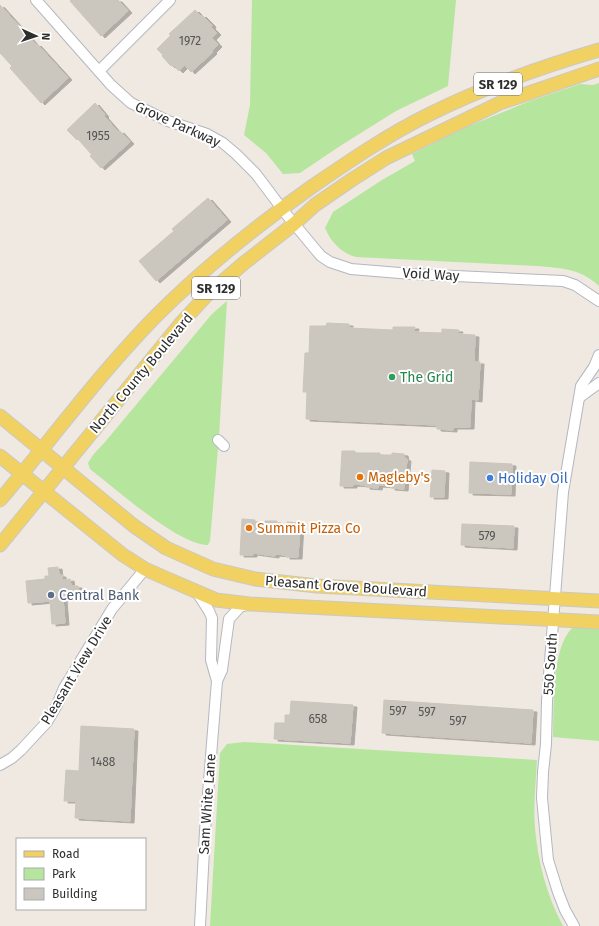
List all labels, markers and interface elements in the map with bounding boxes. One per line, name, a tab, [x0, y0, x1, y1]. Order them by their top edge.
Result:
north arrow	[16, 16, 56, 56]
text: N	[39, 33, 52, 40]
house number: 1972	[179, 34, 201, 48]
road number: SR 129	[474, 73, 522, 95]
street label: Grove Parkway	[132, 98, 223, 151]
house number: 1955	[86, 129, 110, 143]
street label: Void Way	[402, 265, 460, 284]
road number: SR 129	[192, 277, 240, 299]
street label: North County Boulevard	[86, 310, 197, 437]
place label: The Grid	[400, 369, 453, 386]
marker: The Grid	[387, 372, 397, 382]
place label: Magleby's	[368, 469, 430, 486]
place label: Holiday Oil	[498, 470, 568, 487]
marker: Magleby's	[355, 472, 365, 482]
marker: Holiday Oil	[485, 473, 495, 483]
place label: Summit Pizza Co	[257, 520, 361, 537]
marker: Summit Pizza Co	[244, 523, 254, 533]
house number: 579	[478, 529, 496, 543]
street label: Pleasant Grove Boulevard	[264, 572, 427, 601]
place label: Central Bank	[59, 587, 140, 604]
marker: Central Bank	[46, 590, 56, 600]
street label: Pleasant View Drive	[37, 613, 116, 728]
street label: 550 South	[540, 632, 561, 696]
house number: 597	[389, 704, 407, 718]
house number: 597	[418, 705, 436, 719]
house number: 658	[309, 712, 328, 726]
house number: 597	[449, 714, 467, 728]
street label: Sam White Lane	[195, 753, 220, 855]
house number: 1488	[91, 755, 116, 769]
legend	[16, 838, 146, 910]
text: Road	[52, 847, 80, 861]
text: Park	[52, 867, 76, 881]
text: Building	[52, 887, 98, 901]

